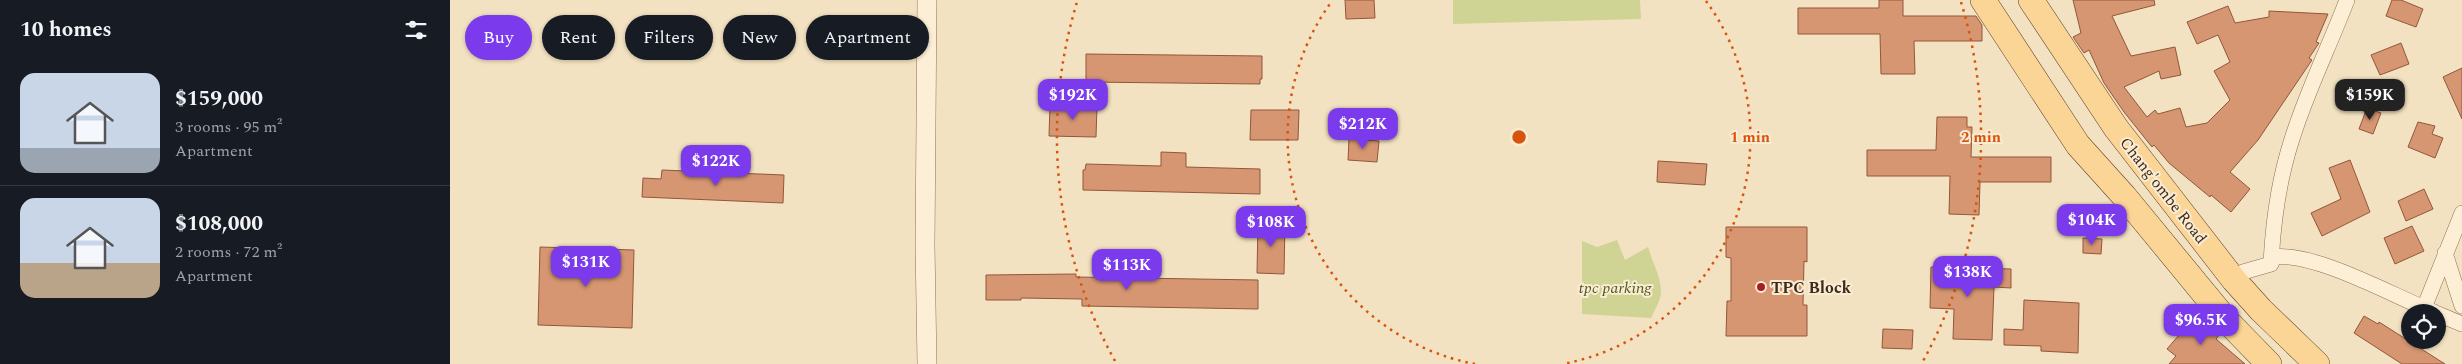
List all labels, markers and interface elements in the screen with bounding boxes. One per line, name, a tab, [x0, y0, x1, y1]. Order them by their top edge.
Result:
text: 10 homes	[20, 14, 112, 46]
chip: Buy	[465, 15, 532, 60]
chip: Rent	[542, 15, 615, 60]
chip: Filters	[625, 15, 713, 60]
chip: New	[723, 15, 796, 60]
chip: Apartment	[806, 15, 929, 60]
icon: filters	[402, 16, 430, 44]
pin: $192K	[1038, 78, 1108, 121]
pin: $159K	[2335, 78, 2405, 121]
text: $159,000	[175, 83, 263, 115]
text: $192K	[1049, 83, 1097, 107]
text: $159K	[2346, 83, 2394, 107]
icon: home	[60, 93, 120, 153]
pin: $212K	[1328, 108, 1398, 150]
text: $212K	[1339, 112, 1387, 136]
text: 3 rooms · 95 m²	[175, 115, 282, 139]
text: 1 min	[1730, 126, 1770, 149]
text: 2 min	[1961, 126, 2001, 149]
centre of rings	[1510, 128, 1528, 146]
street label: Chang'ombe Road	[2114, 132, 2213, 249]
text: Apartment	[175, 139, 253, 163]
pin: $122K	[681, 144, 751, 187]
text: $122K	[692, 149, 740, 173]
pin: $104K	[2057, 204, 2127, 246]
pin: $108K	[1236, 206, 1306, 248]
text: $108,000	[175, 208, 263, 240]
text: $104K	[2068, 208, 2116, 232]
text: $108K	[1247, 210, 1295, 234]
icon: home	[60, 218, 120, 278]
text: 2 rooms · 72 m²	[175, 240, 282, 264]
pin: $131K	[551, 246, 621, 288]
pin: $113K	[1092, 248, 1162, 291]
text: $131K	[562, 250, 610, 274]
text: $113K	[1103, 253, 1151, 277]
pin: $138K	[1933, 256, 2003, 298]
text: $138K	[1944, 260, 1992, 284]
text: Apartment	[175, 264, 253, 288]
park label: tpc parking	[1579, 276, 1652, 300]
place label: TPC Block	[1771, 276, 1852, 300]
marker: TPC Block	[1755, 281, 1767, 293]
pin: $96.5K	[2160, 304, 2242, 346]
map controls	[2401, 304, 2446, 349]
button: locate	[2401, 304, 2446, 349]
text: $96.5K	[2175, 308, 2227, 332]

